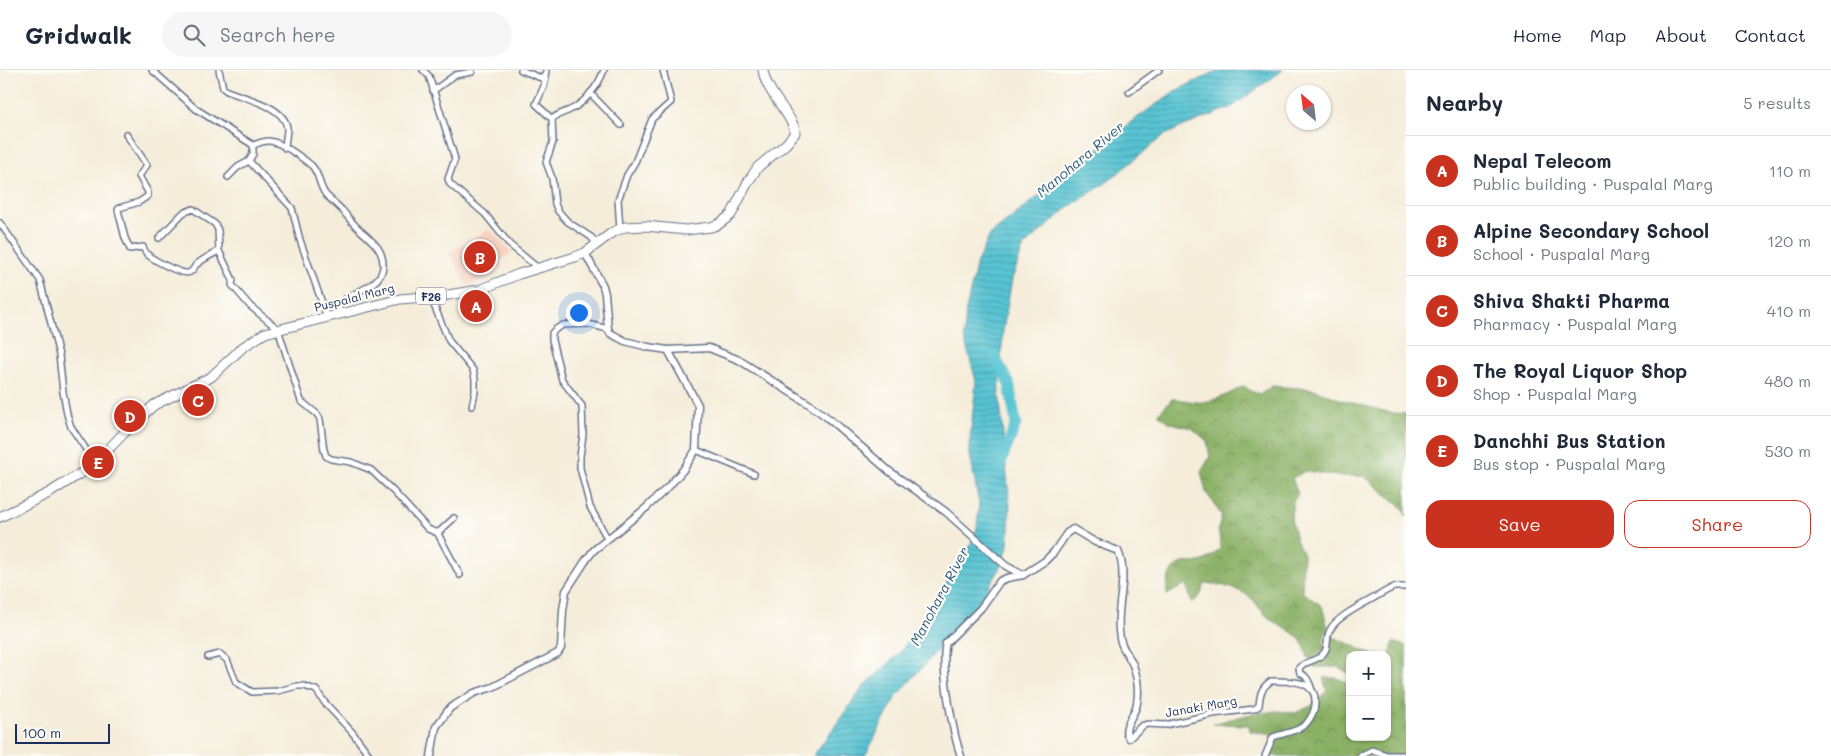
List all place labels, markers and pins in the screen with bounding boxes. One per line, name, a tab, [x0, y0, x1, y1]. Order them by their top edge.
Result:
pin: B	[464, 238, 496, 276]
pin: A	[460, 287, 492, 325]
pin: C	[182, 381, 214, 419]
pin: D	[114, 397, 146, 435]
pin: E	[82, 443, 114, 481]

